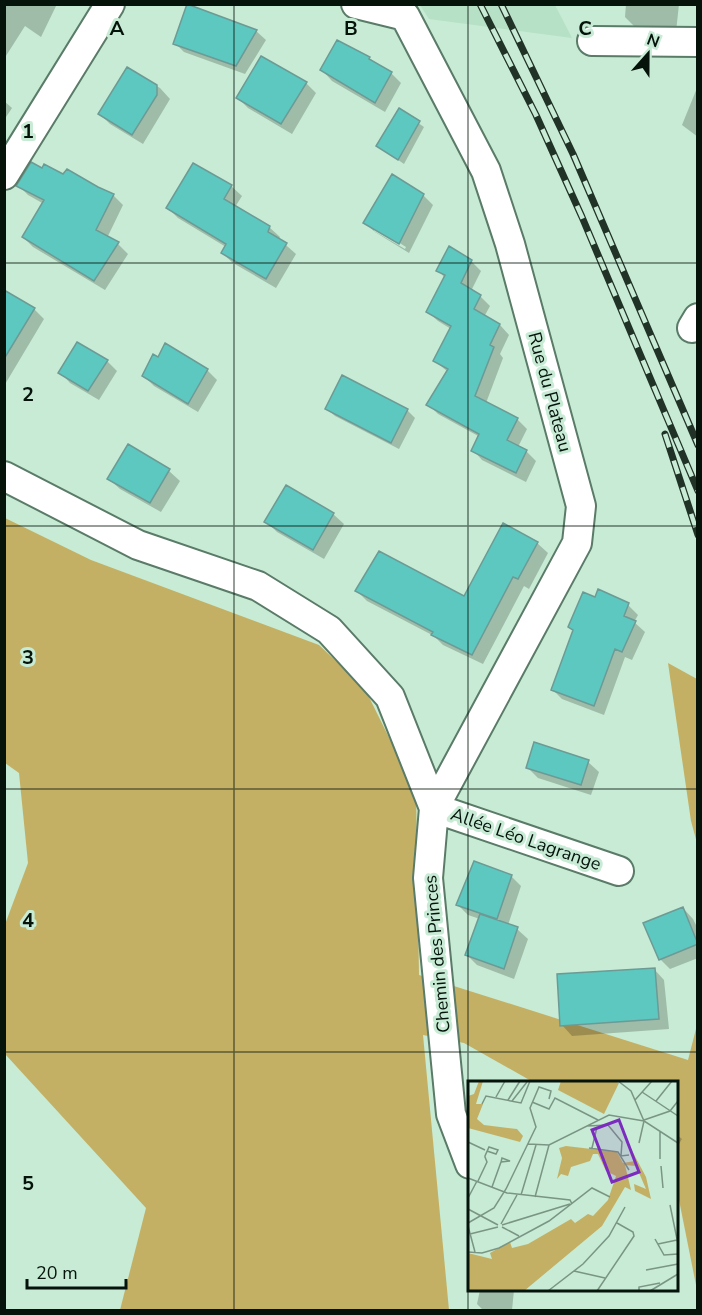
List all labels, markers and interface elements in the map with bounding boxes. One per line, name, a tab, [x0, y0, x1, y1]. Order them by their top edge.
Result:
text: A	[110, 15, 125, 42]
text: B	[344, 15, 358, 42]
text: C	[578, 15, 592, 42]
north arrow	[618, 24, 678, 84]
text: N	[643, 29, 663, 53]
text: 1	[22, 118, 34, 145]
street label: Rue du Plateau	[522, 329, 578, 455]
text: 2	[22, 381, 34, 408]
text: 3	[22, 644, 34, 671]
street label: Allée Léo Lagrange	[448, 802, 604, 876]
street label: Chemin des Princes	[418, 874, 456, 1034]
text: 4	[22, 907, 34, 934]
inset map	[468, 1081, 678, 1291]
text: 5	[22, 1170, 34, 1197]
scale bar	[27, 1252, 126, 1290]
text: 20 m	[36, 1261, 78, 1285]

